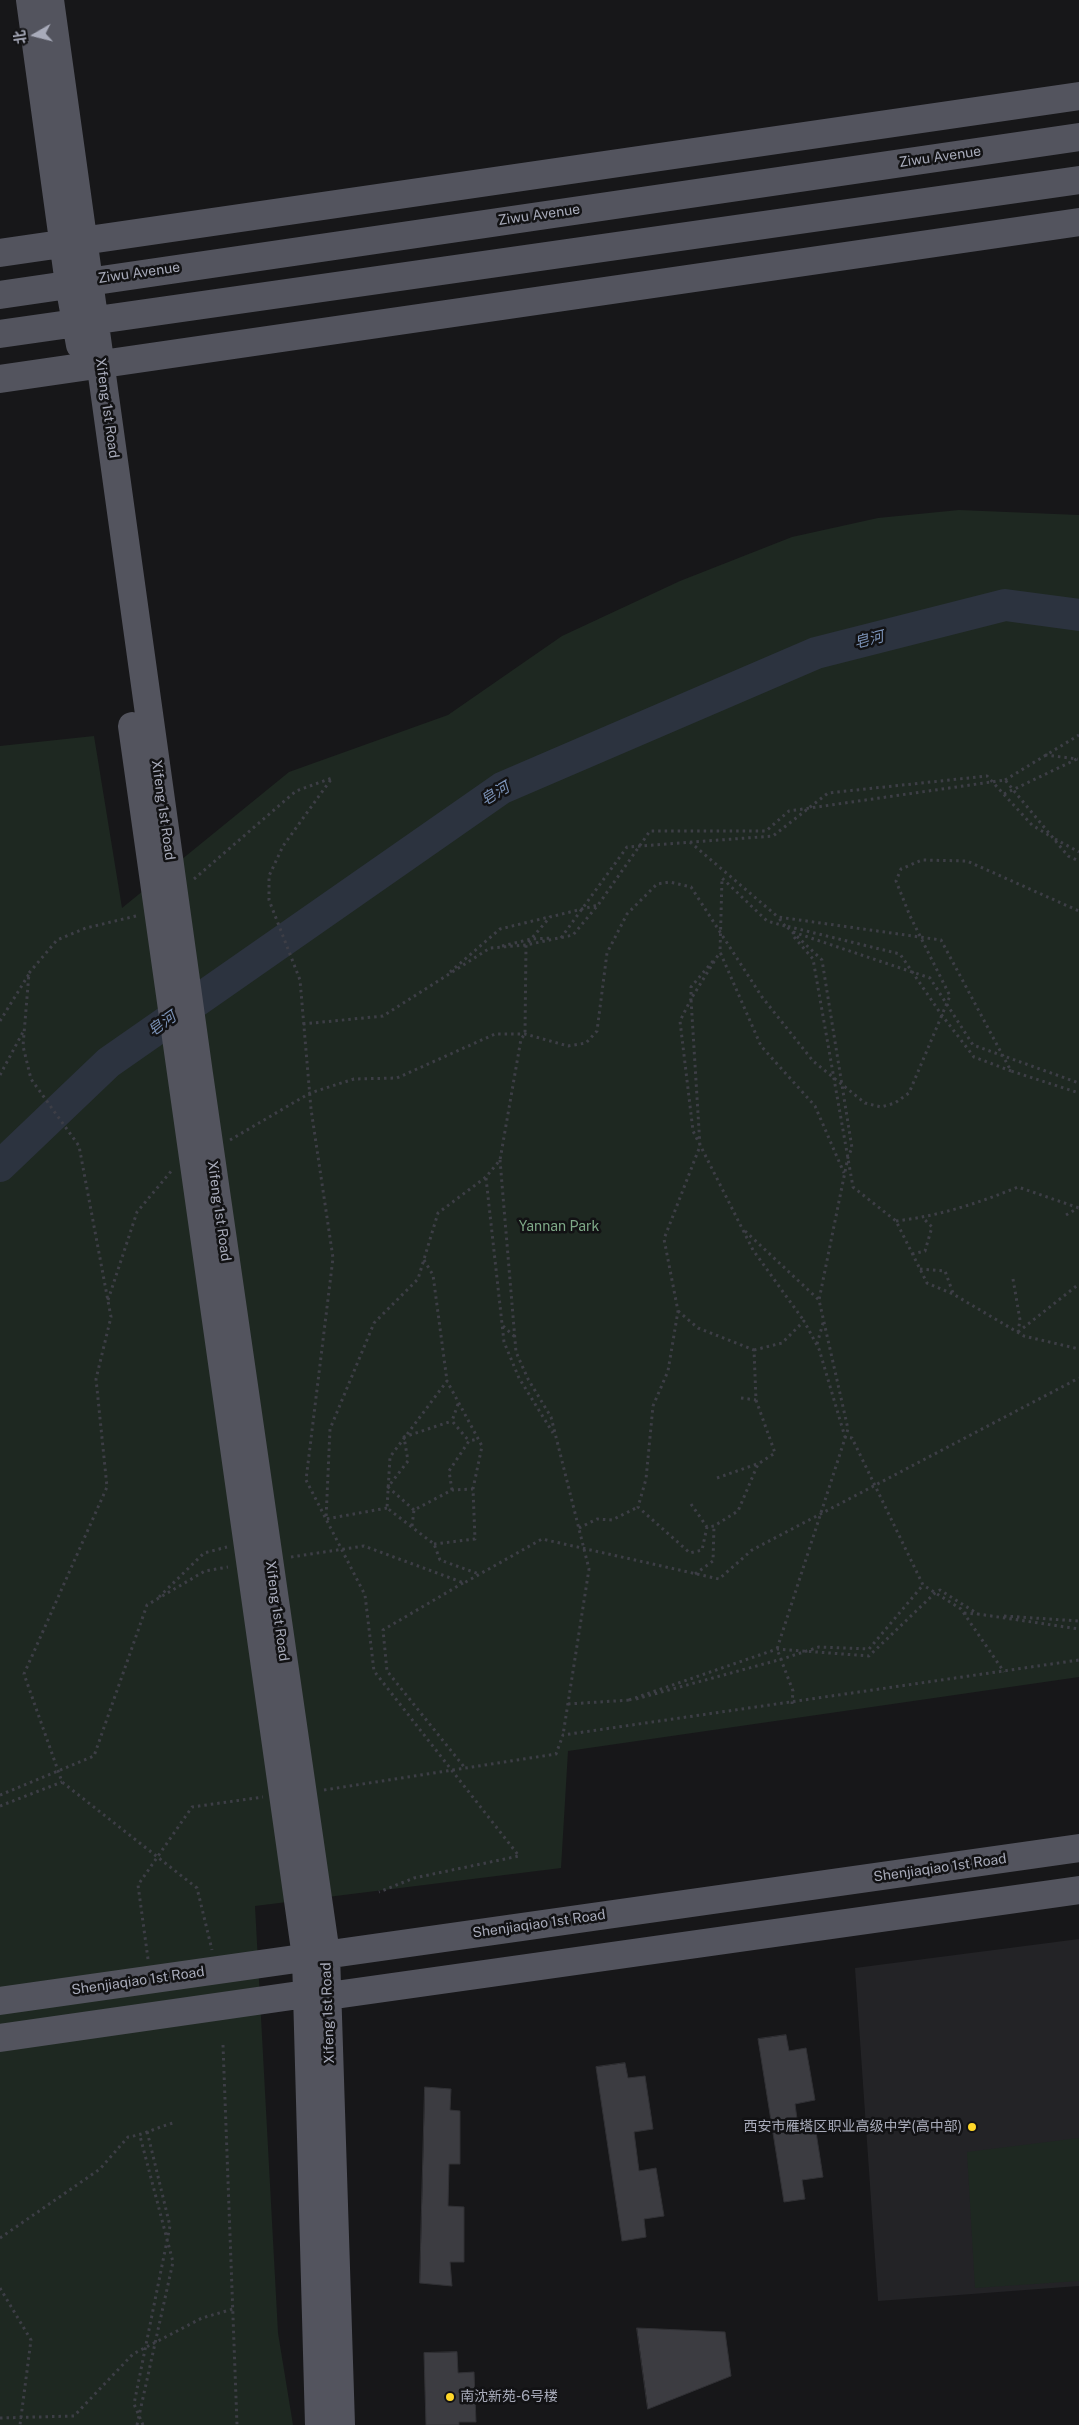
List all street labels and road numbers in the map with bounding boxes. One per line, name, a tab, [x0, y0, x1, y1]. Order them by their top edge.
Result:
street label: Ziwu Avenue	[898, 143, 982, 171]
street label: Ziwu Avenue	[497, 201, 581, 229]
street label: Ziwu Avenue	[97, 259, 181, 287]
street label: Xifeng 1st Road	[92, 357, 122, 459]
street label: Xifeng 1st Road	[148, 759, 178, 861]
street label: Xifeng 1st Road	[204, 1160, 234, 1262]
street label: Xifeng 1st Road	[262, 1560, 292, 1662]
street label: Shenjiaqiao 1st Road	[872, 1850, 1008, 1886]
street label: Shenjiaqiao 1st Road	[471, 1906, 607, 1942]
street label: Xifeng 1st Road	[318, 1962, 338, 2064]
street label: Shenjiaqiao 1st Road	[70, 1963, 206, 1999]

